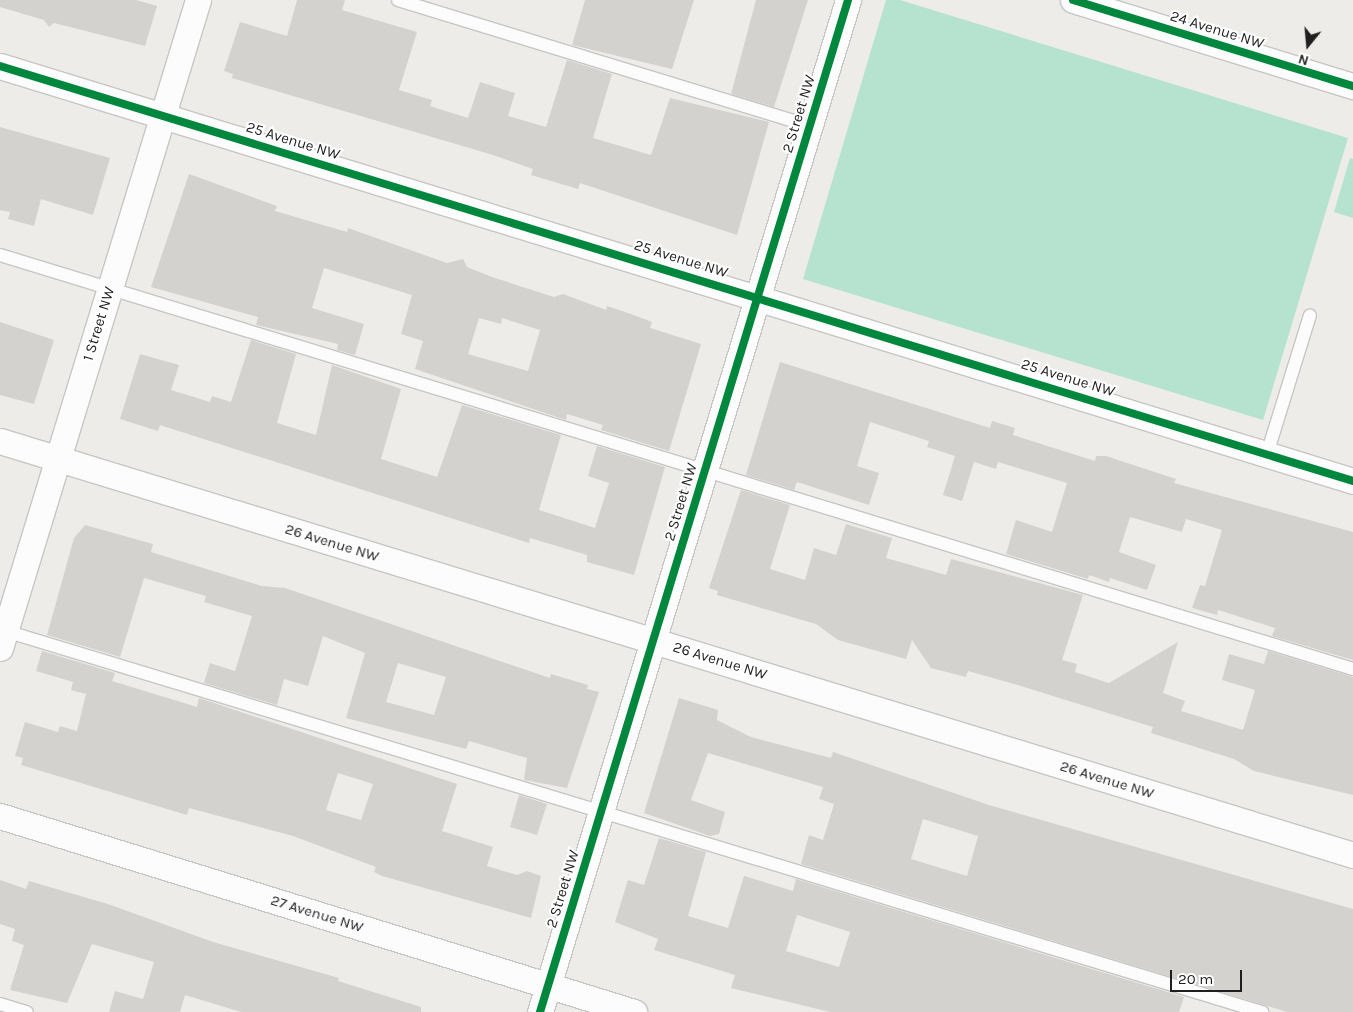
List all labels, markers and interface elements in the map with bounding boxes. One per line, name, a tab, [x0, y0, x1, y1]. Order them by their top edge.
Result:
street label: 24 Avenue NW	[1168, 7, 1266, 53]
north arrow	[1283, 20, 1333, 70]
text: N	[1296, 50, 1311, 69]
street label: 2 Street NW	[779, 73, 819, 155]
street label: 25 Avenue NW	[244, 118, 342, 164]
street label: 25 Avenue NW	[632, 236, 730, 282]
street label: 1 Street NW	[79, 285, 119, 363]
street label: 25 Avenue NW	[1019, 355, 1117, 401]
street label: 2 Street NW	[661, 461, 701, 543]
street label: 26 Avenue NW	[283, 520, 381, 566]
street label: 26 Avenue NW	[671, 638, 769, 684]
street label: 26 Avenue NW	[1058, 757, 1156, 803]
street label: 2 Street NW	[543, 848, 583, 930]
street label: 27 Avenue NW	[269, 891, 365, 937]
scale bar	[1173, 960, 1246, 992]
text: 20 m	[1178, 970, 1213, 988]

